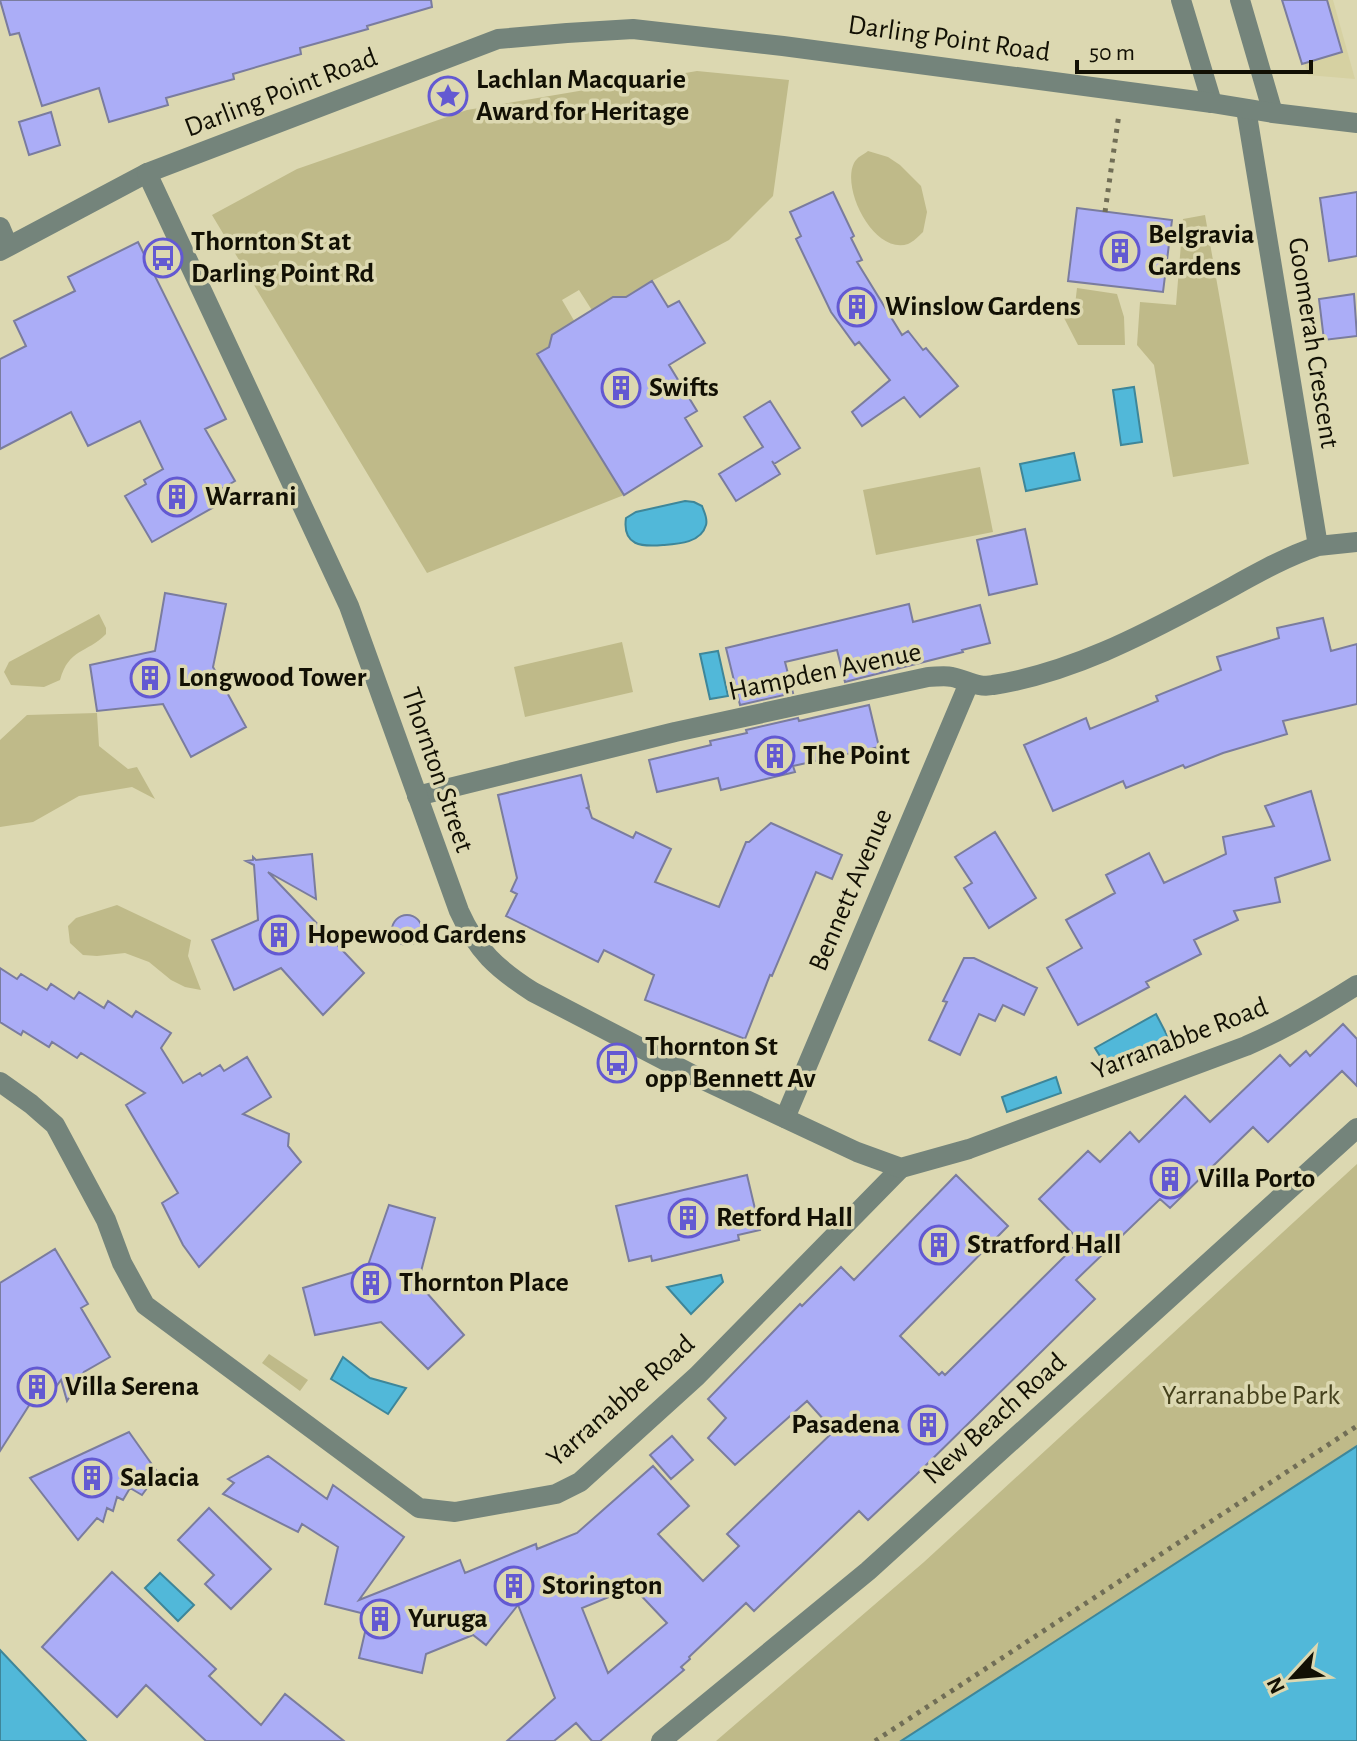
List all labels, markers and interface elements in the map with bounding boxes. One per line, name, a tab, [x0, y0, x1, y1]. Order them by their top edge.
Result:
street label: Darling Point Road	[846, 11, 1052, 67]
scale bar	[1077, 24, 1311, 74]
text: 50 m	[1089, 41, 1135, 65]
street label: Darling Point Road	[181, 43, 381, 143]
place label: Lachlan Macquarie Award for Heritage	[476, 66, 689, 126]
place icon: Lachlan Macquarie Award for Heritage	[427, 75, 469, 117]
place label: Belgravia Gardens	[1148, 221, 1255, 281]
place label: Thornton St at Darling Point Rd	[191, 228, 375, 288]
building icon: Belgravia Gardens	[1099, 230, 1141, 272]
street label: Goomerah Crescent	[1283, 236, 1343, 450]
bus stop icon: Thornton St at Darling Point Rd	[142, 237, 184, 279]
building icon: Winslow Gardens	[836, 286, 878, 328]
place label: Winslow Gardens	[885, 293, 1081, 321]
building icon: Swifts	[600, 367, 642, 409]
place label: Swifts	[649, 374, 719, 402]
building icon: Warrani	[156, 476, 198, 518]
place label: Warrani	[205, 483, 297, 511]
street label: Hampden Avenue	[726, 638, 924, 706]
building icon: Longwood Tower	[129, 657, 171, 699]
place label: Longwood Tower	[178, 664, 367, 692]
street label: Thornton Street	[396, 684, 478, 856]
building icon: The Point	[754, 735, 796, 777]
place label: The Point	[803, 742, 910, 770]
street label: Bennett Avenue	[804, 805, 898, 975]
building icon: Hopewood Gardens	[258, 914, 300, 956]
place label: Hopewood Gardens	[307, 921, 526, 949]
street label: Yarranabbe Road	[1088, 993, 1272, 1085]
place label: Thornton St opp Bennett Av	[645, 1033, 816, 1093]
bus stop icon: Thornton St opp Bennett Av	[596, 1042, 638, 1084]
building icon: Villa Porto	[1149, 1158, 1191, 1200]
place label: Villa Porto	[1198, 1165, 1315, 1193]
building icon: Retford Hall	[667, 1197, 709, 1239]
place label: Retford Hall	[716, 1204, 853, 1232]
building icon: Stratford Hall	[918, 1224, 960, 1266]
place label: Stratford Hall	[967, 1231, 1121, 1259]
building icon: Thornton Place	[350, 1262, 392, 1304]
place label: Thornton Place	[399, 1269, 569, 1297]
street label: Yarranabbe Road	[542, 1330, 700, 1472]
street label: New Beach Road	[918, 1348, 1072, 1490]
building icon: Villa Serena	[16, 1366, 58, 1408]
place label: Villa Serena	[65, 1373, 199, 1401]
park label: Yarranabbe Park	[1162, 1382, 1340, 1410]
building icon: Pasadena	[907, 1404, 949, 1446]
place label: Pasadena	[791, 1411, 900, 1439]
building icon: Salacia	[71, 1457, 113, 1499]
place label: Salacia	[120, 1464, 199, 1492]
building icon: Storington	[493, 1565, 535, 1607]
place label: Storington	[542, 1572, 663, 1600]
building icon: Yuruga	[359, 1598, 401, 1640]
place label: Yuruga	[408, 1605, 488, 1633]
north arrow	[1253, 1637, 1333, 1717]
text: N	[1263, 1674, 1289, 1697]

